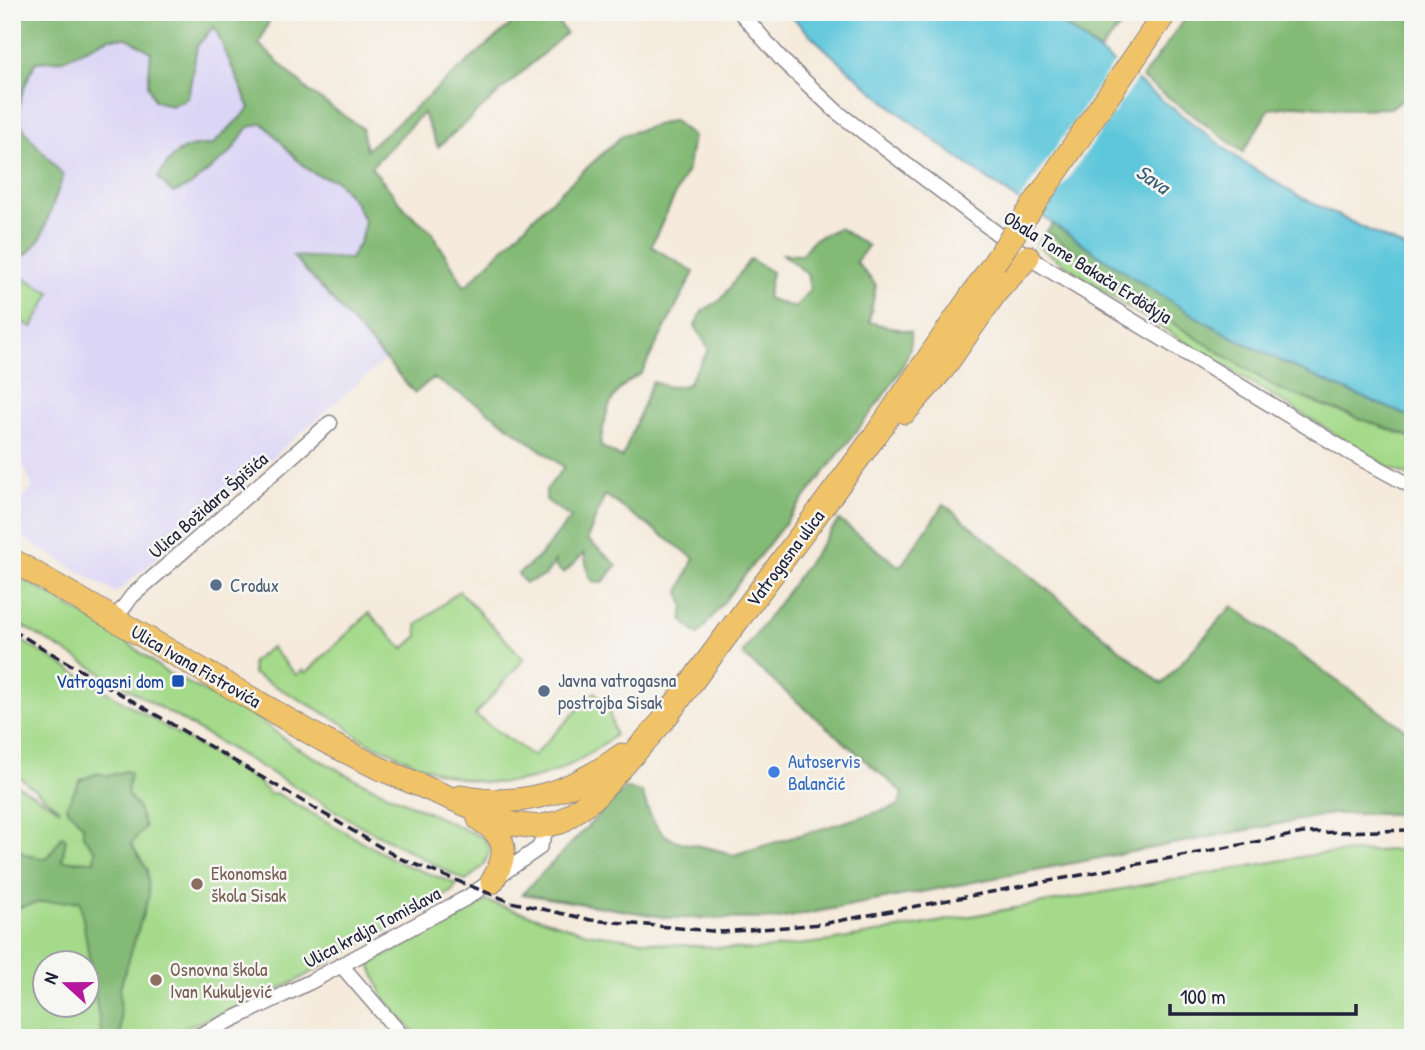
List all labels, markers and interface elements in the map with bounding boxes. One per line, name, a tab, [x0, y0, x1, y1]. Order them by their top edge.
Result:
water label: Sava	[1131, 157, 1178, 202]
street label: Obala Tome Bakača Erdödyja	[999, 205, 1178, 330]
street label: Ulica Božidara Špišića	[143, 446, 274, 564]
street label: Vatrogasna ulica	[740, 504, 830, 612]
place label: Crodux	[230, 572, 279, 598]
marker: Crodux	[208, 577, 224, 593]
street label: Ulica Ivana Fistrovića	[126, 618, 266, 714]
place label: Javna vatrogasna postrojba Sisak	[558, 667, 677, 715]
place label: Vatrogasni dom	[56, 668, 164, 694]
marker: Vatrogasni dom	[170, 673, 186, 689]
marker: Javna vatrogasna postrojba Sisak	[536, 683, 552, 699]
place label: Autoservis Balančić	[788, 748, 860, 796]
marker: Autoservis Balančić	[766, 764, 782, 780]
place label: Ekonomska škola Sisak	[211, 860, 287, 908]
marker: Ekonomska škola Sisak	[189, 876, 205, 892]
street label: Ulica kralja Tomislava	[299, 880, 445, 974]
north arrow	[32, 948, 102, 1018]
place label: Osnovna škola Ivan Kukuljević	[170, 956, 272, 1004]
text: N	[36, 969, 64, 987]
marker: Osnovna škola Ivan Kukuljević	[148, 972, 164, 988]
scale bar	[1170, 973, 1355, 1017]
text: 100 m	[1180, 982, 1226, 1011]

